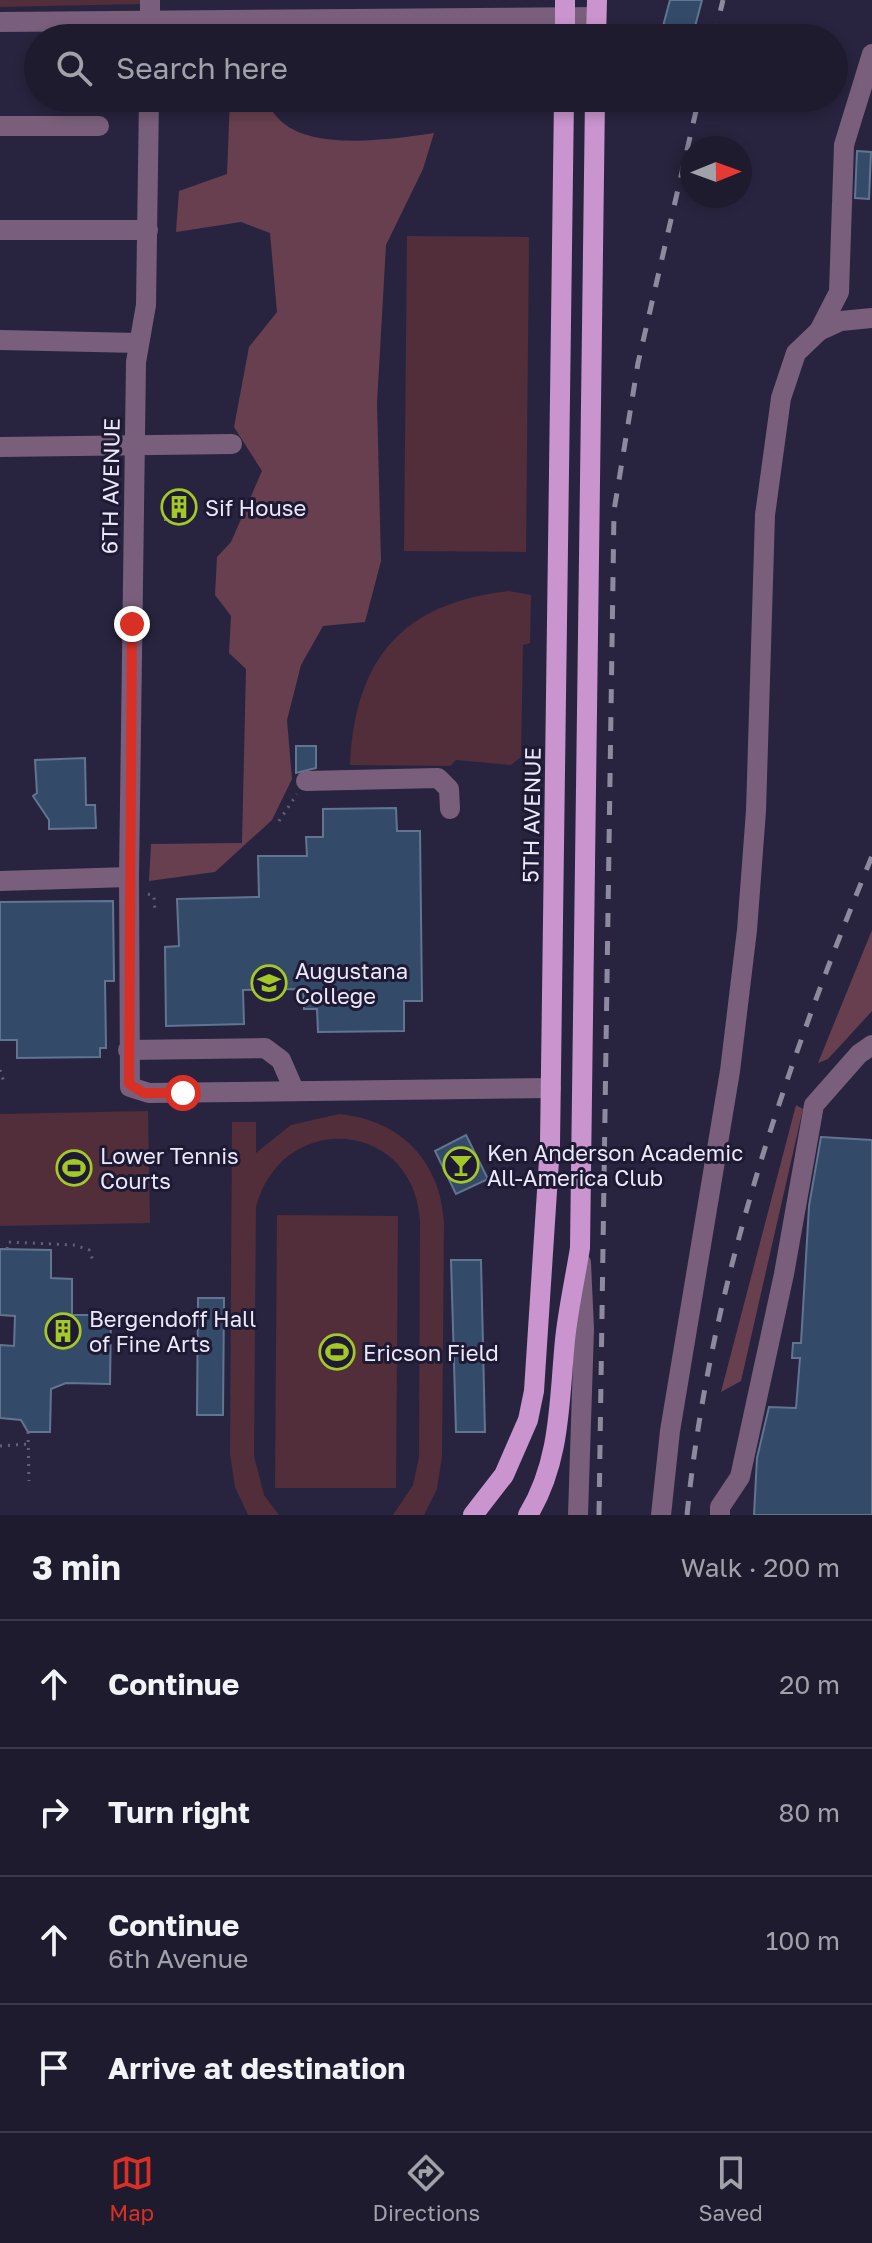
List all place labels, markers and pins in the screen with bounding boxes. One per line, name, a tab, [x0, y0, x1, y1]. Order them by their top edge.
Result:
building icon: Sif House	[160, 488, 198, 526]
place label: Sif House	[205, 494, 306, 521]
place label: Augustana College	[295, 957, 408, 1009]
school or university icon: Augustana College	[250, 964, 288, 1002]
place label: Ken Anderson Academic All-America Club	[487, 1139, 743, 1191]
place label: Lower Tennis Courts	[100, 1142, 239, 1194]
bar icon: Ken Anderson Academic All-America Club	[442, 1146, 480, 1184]
sports icon: Lower Tennis Courts	[55, 1149, 93, 1187]
place label: Bergendoff Hall of Fine Arts	[89, 1305, 256, 1357]
building icon: Bergendoff Hall of Fine Arts	[44, 1312, 82, 1350]
sports icon: Ericson Field	[318, 1333, 356, 1371]
place label: Ericson Field	[363, 1339, 499, 1366]

